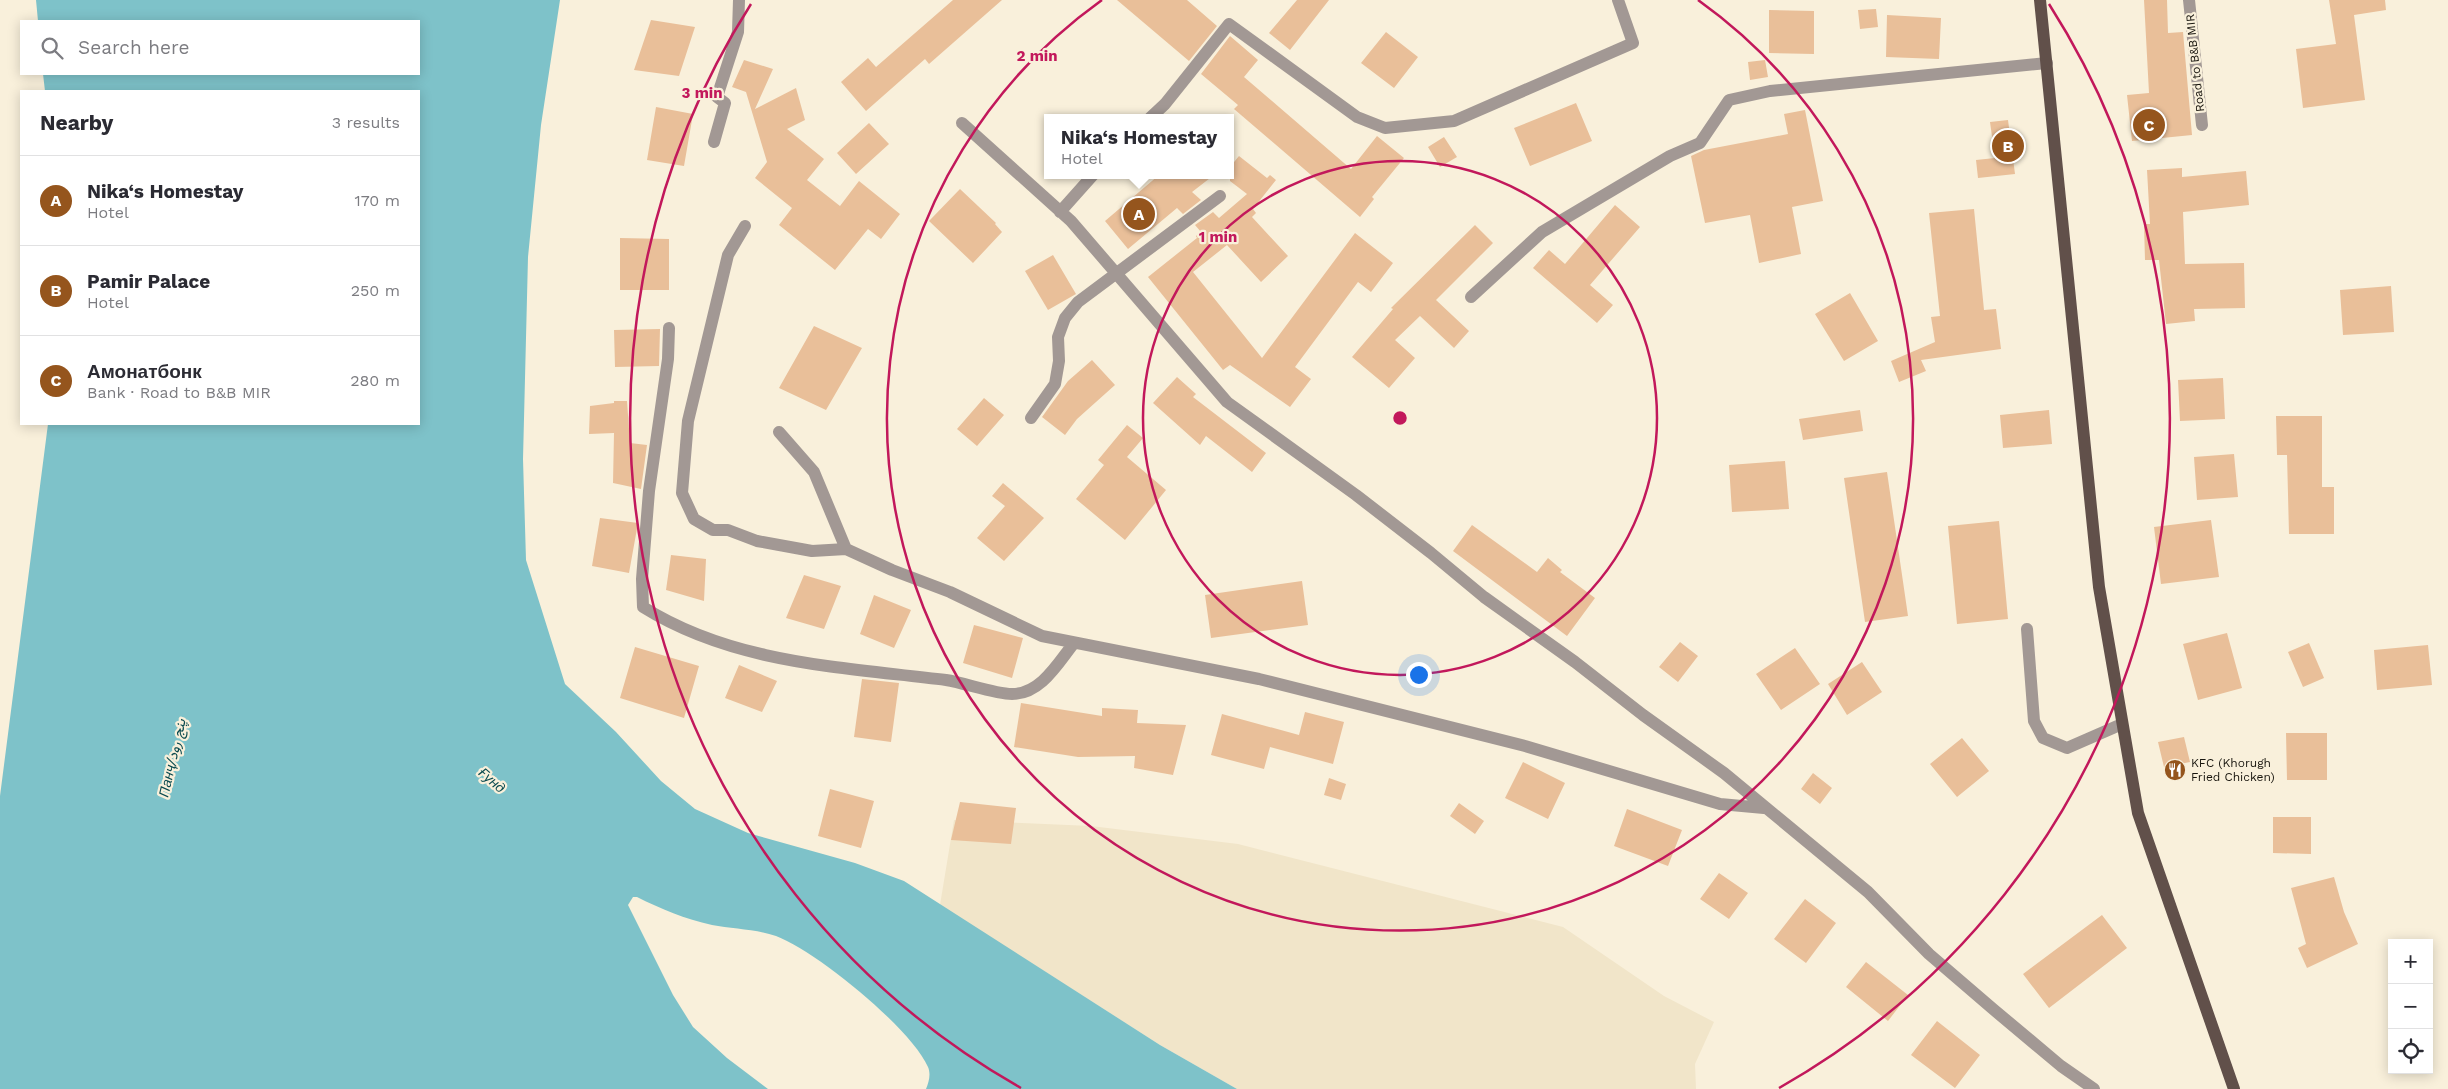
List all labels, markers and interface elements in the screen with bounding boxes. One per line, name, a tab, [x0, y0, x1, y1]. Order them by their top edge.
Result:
street label: Road to B&B MIR	[2183, 13, 2207, 113]
search box	[20, 20, 420, 75]
icon: search	[38, 34, 66, 62]
text: Search here	[78, 36, 189, 59]
text: 2 min	[1016, 47, 1058, 65]
text: 3 min	[682, 84, 722, 102]
pin: C	[2133, 106, 2165, 144]
text: Nearby	[40, 110, 113, 135]
text: 3 results	[332, 113, 400, 132]
popup	[1044, 114, 1234, 179]
text: Nika‘s Homestay	[1061, 126, 1217, 149]
pin: B	[1992, 127, 2024, 165]
text: Hotel	[1061, 149, 1103, 168]
text: Nika‘s Homestay	[87, 180, 243, 203]
text: A	[51, 191, 61, 210]
text: 170 m	[354, 191, 400, 210]
pin: A	[1123, 195, 1155, 233]
text: Hotel	[87, 203, 129, 222]
text: 1 min	[1199, 228, 1237, 246]
text: Pamir Palace	[87, 270, 210, 293]
text: B	[51, 281, 61, 300]
text: 250 m	[351, 281, 400, 300]
text: Hotel	[87, 293, 129, 312]
text: Амонатбонк	[87, 360, 202, 383]
text: C	[51, 371, 61, 390]
text: 280 m	[350, 371, 400, 390]
text: Bank · Road to B&B MIR	[87, 383, 271, 402]
centre of rings	[1391, 409, 1409, 427]
your location	[1406, 662, 1432, 688]
water label: Панҷ/پنج رود	[155, 717, 191, 799]
place label: KFC (Khorugh Fried Chicken)	[2191, 756, 2275, 784]
restaurant icon: KFC (Khorugh Fried Chicken)	[2163, 758, 2187, 782]
water label: Ғунд	[475, 764, 509, 796]
map controls	[2388, 939, 2433, 1074]
button: +	[2388, 939, 2433, 984]
button: −	[2388, 984, 2433, 1029]
button: locate	[2388, 1029, 2433, 1074]

